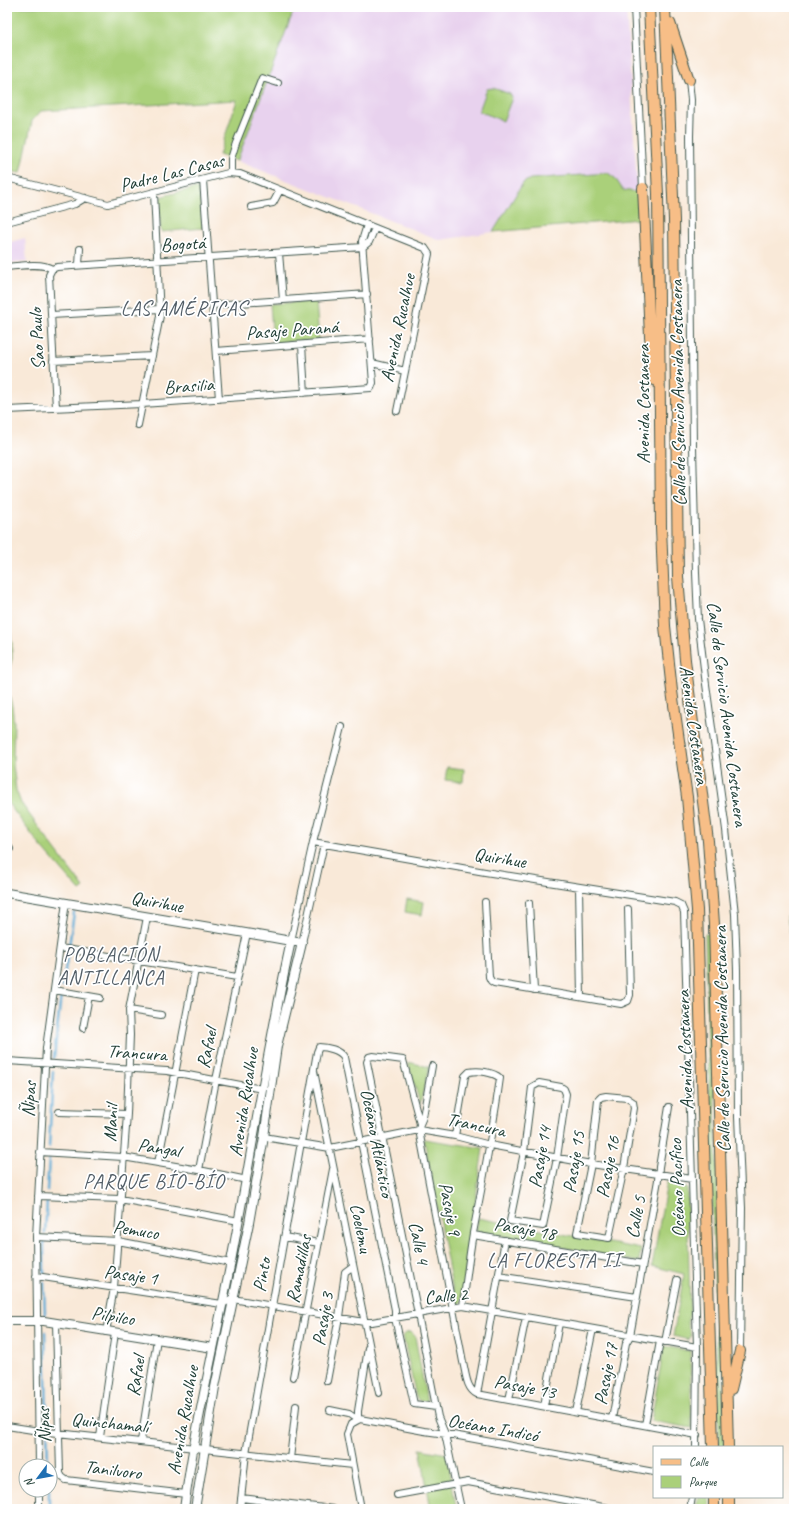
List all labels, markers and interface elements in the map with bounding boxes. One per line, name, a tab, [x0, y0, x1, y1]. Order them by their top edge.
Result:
street label: Padre Las Casas	[117, 148, 228, 198]
street label: Bogotá	[160, 231, 208, 257]
street label: Avenida Rucalhue	[375, 270, 422, 384]
street label: Calle de Servicio Avenida Costanera	[664, 278, 692, 506]
district label: LAS AMÉRICAS	[121, 296, 251, 321]
street label: Sao Paulo	[23, 305, 51, 370]
street label: Pasaje Paraná	[245, 315, 341, 345]
street label: Avenida Costanera	[631, 342, 655, 464]
street label: Brasilia	[163, 372, 216, 400]
street label: Calle de Servicio Avenida Costanera	[701, 600, 753, 829]
street label: Avenida Costanera	[674, 664, 714, 788]
street label: Quirihue	[472, 842, 530, 874]
street label: Quirihue	[129, 886, 187, 919]
street label: Calle de Servicio Avenida Costanera	[708, 924, 736, 1152]
district label: POBLACIÓN ANTILLANCA	[57, 942, 165, 990]
street label: Avenida Costanera	[671, 988, 699, 1110]
street label: Rafael	[191, 1022, 224, 1070]
street label: Trancura	[106, 1039, 170, 1067]
street label: Avenida Rucalhue	[224, 1044, 265, 1158]
street label: Ñipas	[16, 1079, 42, 1118]
street label: Océano Atlántico	[355, 1087, 400, 1202]
street label: Manil	[98, 1100, 125, 1142]
street label: Trancura	[444, 1107, 510, 1143]
street label: Pasaje 14	[523, 1122, 558, 1190]
street label: Pasaje 15	[557, 1128, 591, 1195]
street label: Pangal	[136, 1133, 186, 1164]
street label: Pasaje 16	[590, 1133, 626, 1200]
street label: Océano Pacífico	[663, 1137, 691, 1238]
district label: PARQUE BÍO-BÍO	[83, 1169, 226, 1194]
street label: Pasaje 9	[433, 1180, 467, 1239]
street label: Calle 5	[620, 1192, 652, 1240]
street label: Coelemu	[344, 1201, 378, 1256]
street label: Pasaje 18	[492, 1212, 560, 1247]
street label: Pemuco	[112, 1215, 162, 1246]
street label: Calle 4	[403, 1219, 436, 1269]
street label: Ramadillas	[281, 1231, 318, 1305]
district label: LA FLORESTA II	[487, 1248, 625, 1273]
street label: Pinto	[247, 1254, 277, 1294]
street label: Pasaje 1	[103, 1259, 161, 1291]
street label: Calle 2	[424, 1282, 470, 1310]
street label: Pasaje 3	[307, 1289, 340, 1348]
street label: Pilpilco	[90, 1301, 137, 1331]
street label: Pasaje 17	[588, 1340, 624, 1407]
street label: Rafael	[121, 1350, 152, 1398]
street label: Avenida Rucalhue	[162, 1362, 205, 1476]
street label: Pasaje 13	[492, 1369, 559, 1405]
street label: Ñipas	[31, 1405, 57, 1443]
street label: Quinchamalí	[70, 1407, 154, 1439]
street label: Océano Indicó	[446, 1408, 543, 1448]
legend	[653, 1446, 783, 1498]
text: Calle	[689, 1454, 709, 1470]
street label: Tanilvoro	[83, 1455, 144, 1486]
north arrow	[18, 1458, 58, 1498]
text: Parque	[689, 1474, 718, 1490]
text: N	[21, 1475, 37, 1490]

